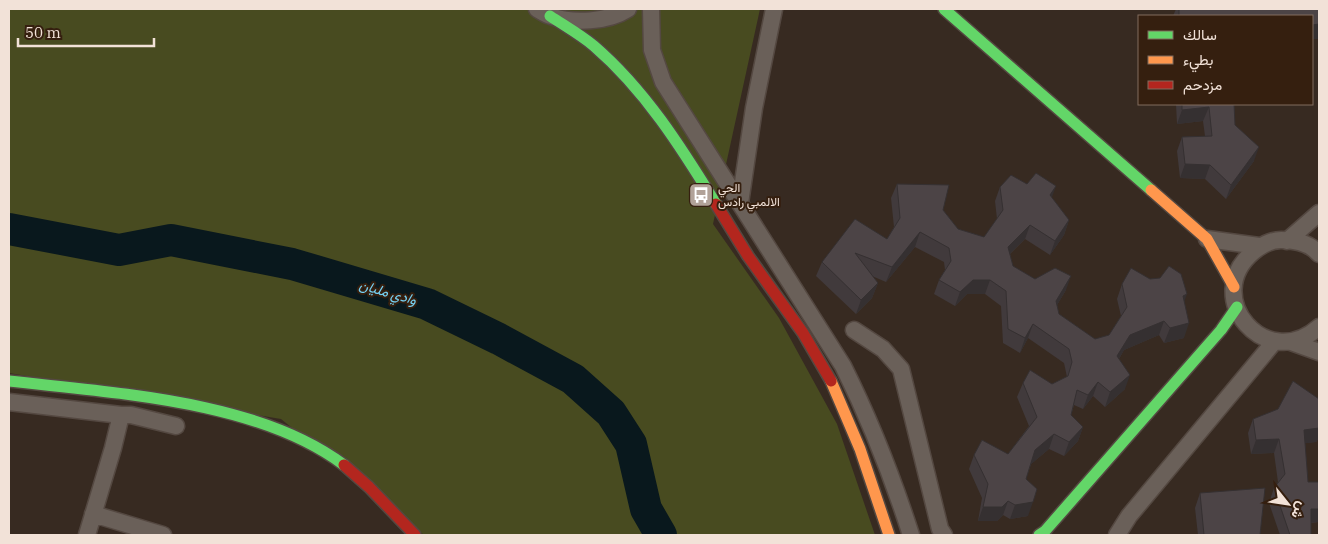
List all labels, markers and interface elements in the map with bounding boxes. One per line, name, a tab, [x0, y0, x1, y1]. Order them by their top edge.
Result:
scale bar	[18, 15, 154, 47]
legend	[1138, 15, 1313, 105]
text: 50 m	[25, 23, 61, 42]
text: سالك	[1183, 25, 1217, 44]
text: بطيء	[1183, 50, 1213, 73]
text: مزدحم	[1183, 75, 1222, 95]
place label: الحي الالمبي رادس	[718, 180, 780, 212]
bus stop icon: الحي الالمبي رادس	[688, 182, 714, 208]
water label: وادي مليان	[356, 275, 420, 312]
north arrow	[1263, 479, 1313, 529]
text: ش	[1287, 499, 1311, 522]

